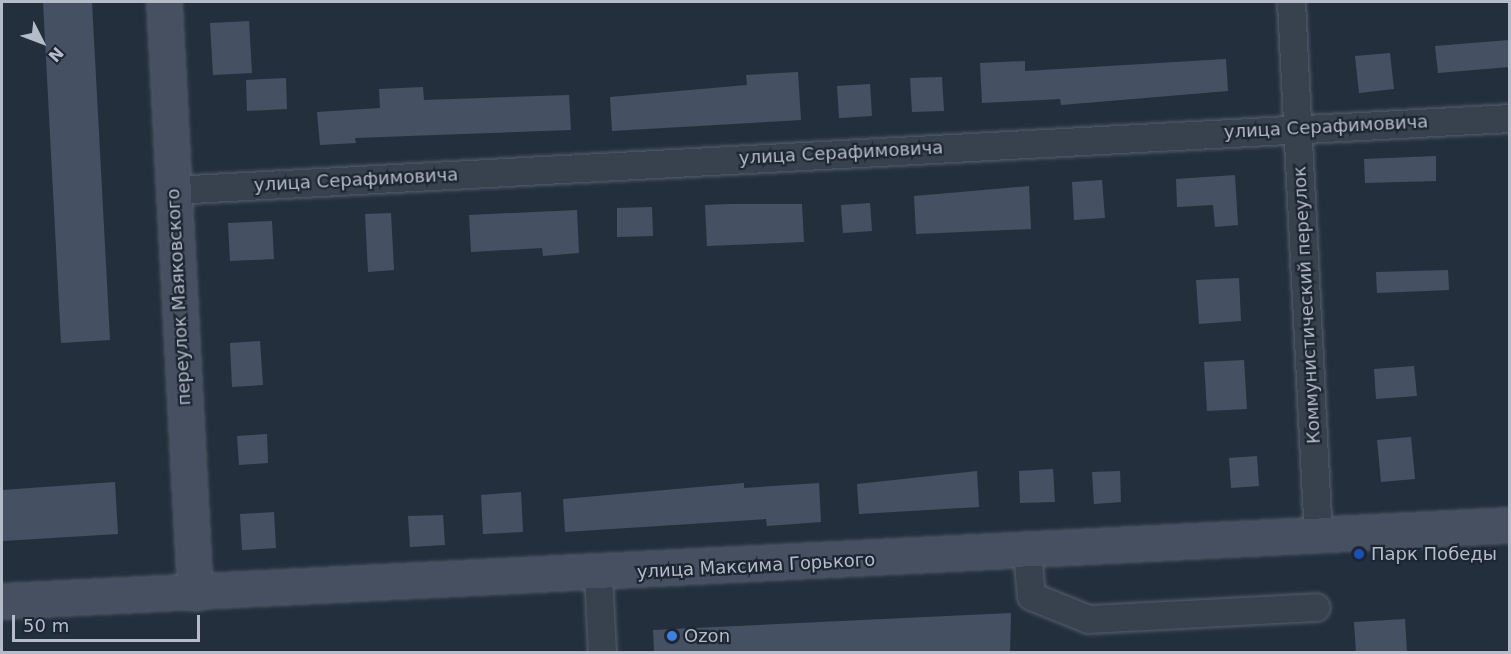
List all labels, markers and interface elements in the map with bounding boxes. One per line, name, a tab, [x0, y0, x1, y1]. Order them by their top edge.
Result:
north arrow	[12, 12, 72, 72]
text: N	[44, 43, 67, 66]
street label: улица Серафимовича	[1223, 111, 1429, 143]
street label: улица Серафимовича	[738, 137, 944, 169]
street label: улица Серафимовича	[253, 164, 459, 196]
street label: Коммунистический переулок	[1289, 166, 1325, 444]
street label: переулок Маяковского	[163, 188, 195, 406]
place label: Парк Победы	[1371, 543, 1497, 565]
marker: Парк Победы	[1352, 547, 1366, 561]
street label: улица Максима Горького	[636, 549, 876, 583]
scale bar	[15, 603, 202, 641]
text: 50 m	[23, 615, 69, 636]
place label: Ozon	[684, 625, 730, 647]
marker: Ozon	[665, 629, 679, 643]

